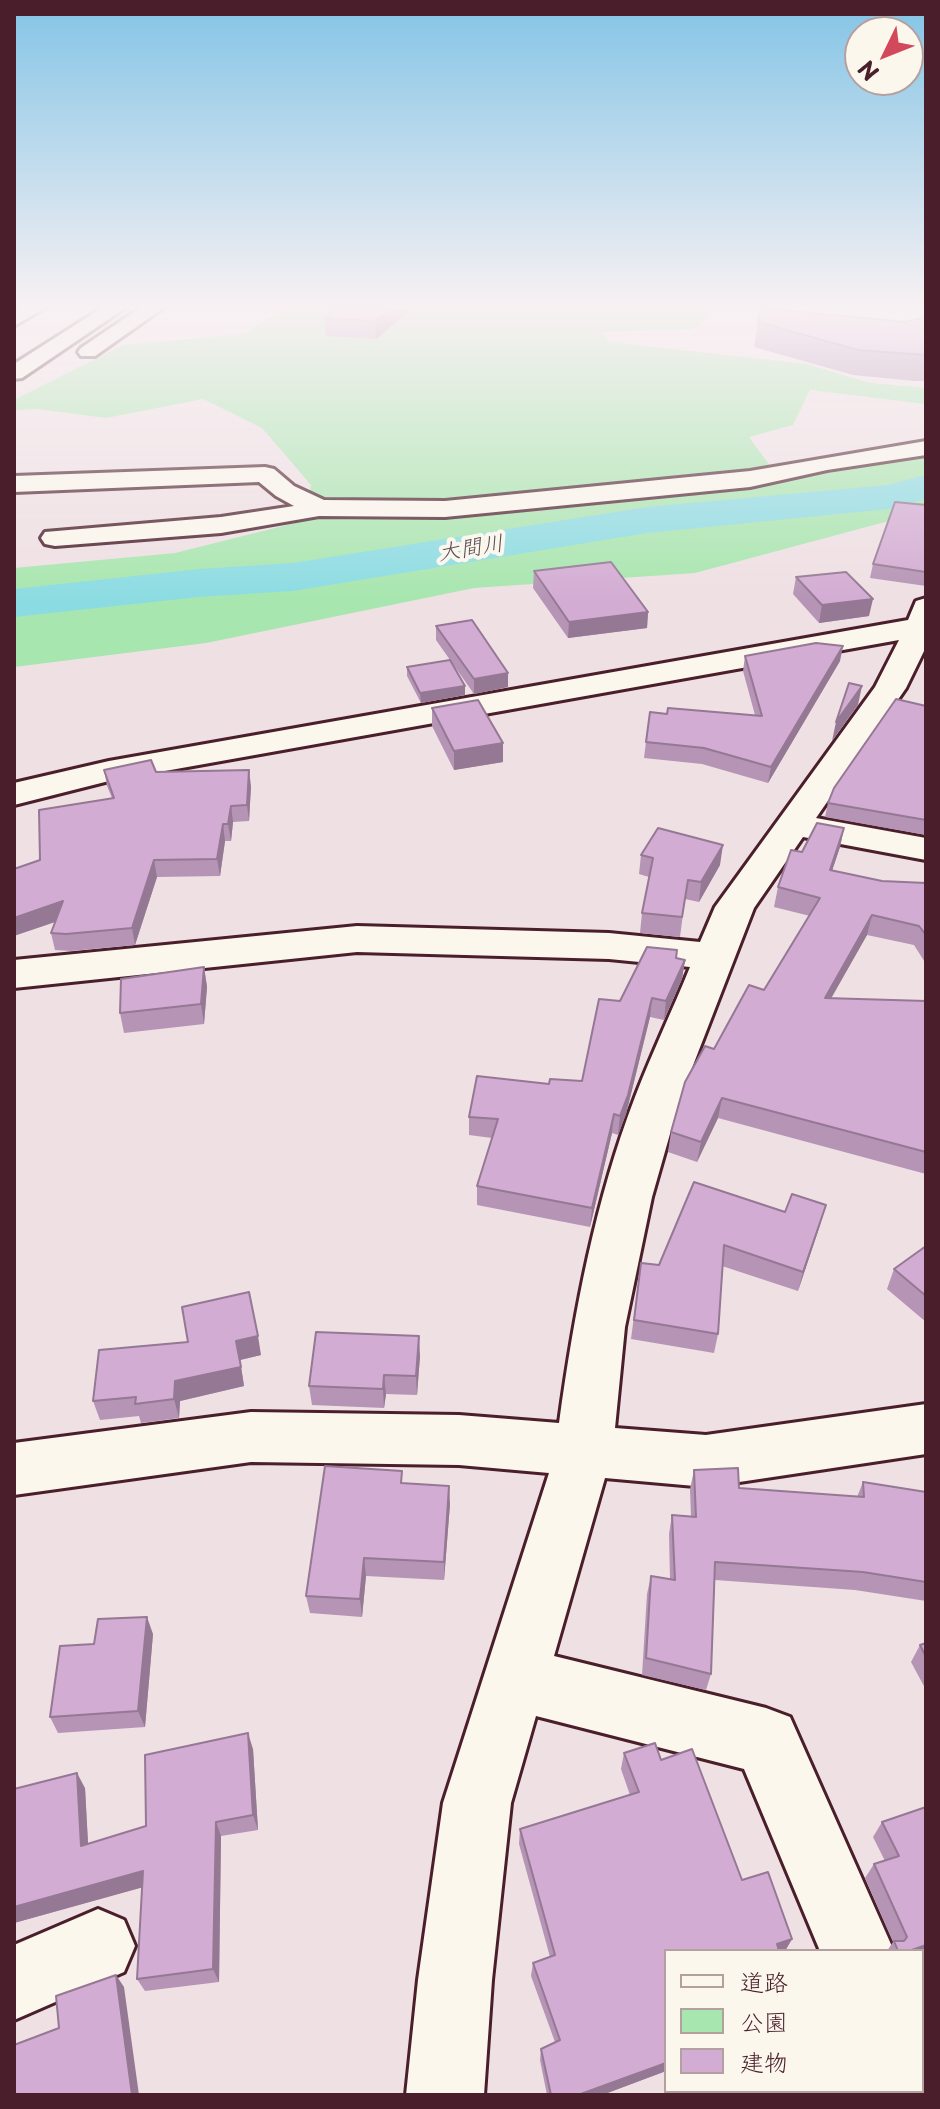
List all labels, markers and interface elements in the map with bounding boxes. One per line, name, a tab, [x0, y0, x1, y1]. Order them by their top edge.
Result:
north arrow	[844, 16, 924, 96]
text: N	[850, 54, 886, 89]
water label: 大間川	[436, 531, 506, 567]
legend	[664, 1949, 924, 2093]
text: 道路	[740, 1963, 788, 1999]
text: 公園	[740, 2003, 788, 2039]
text: 建物	[740, 2043, 788, 2079]

